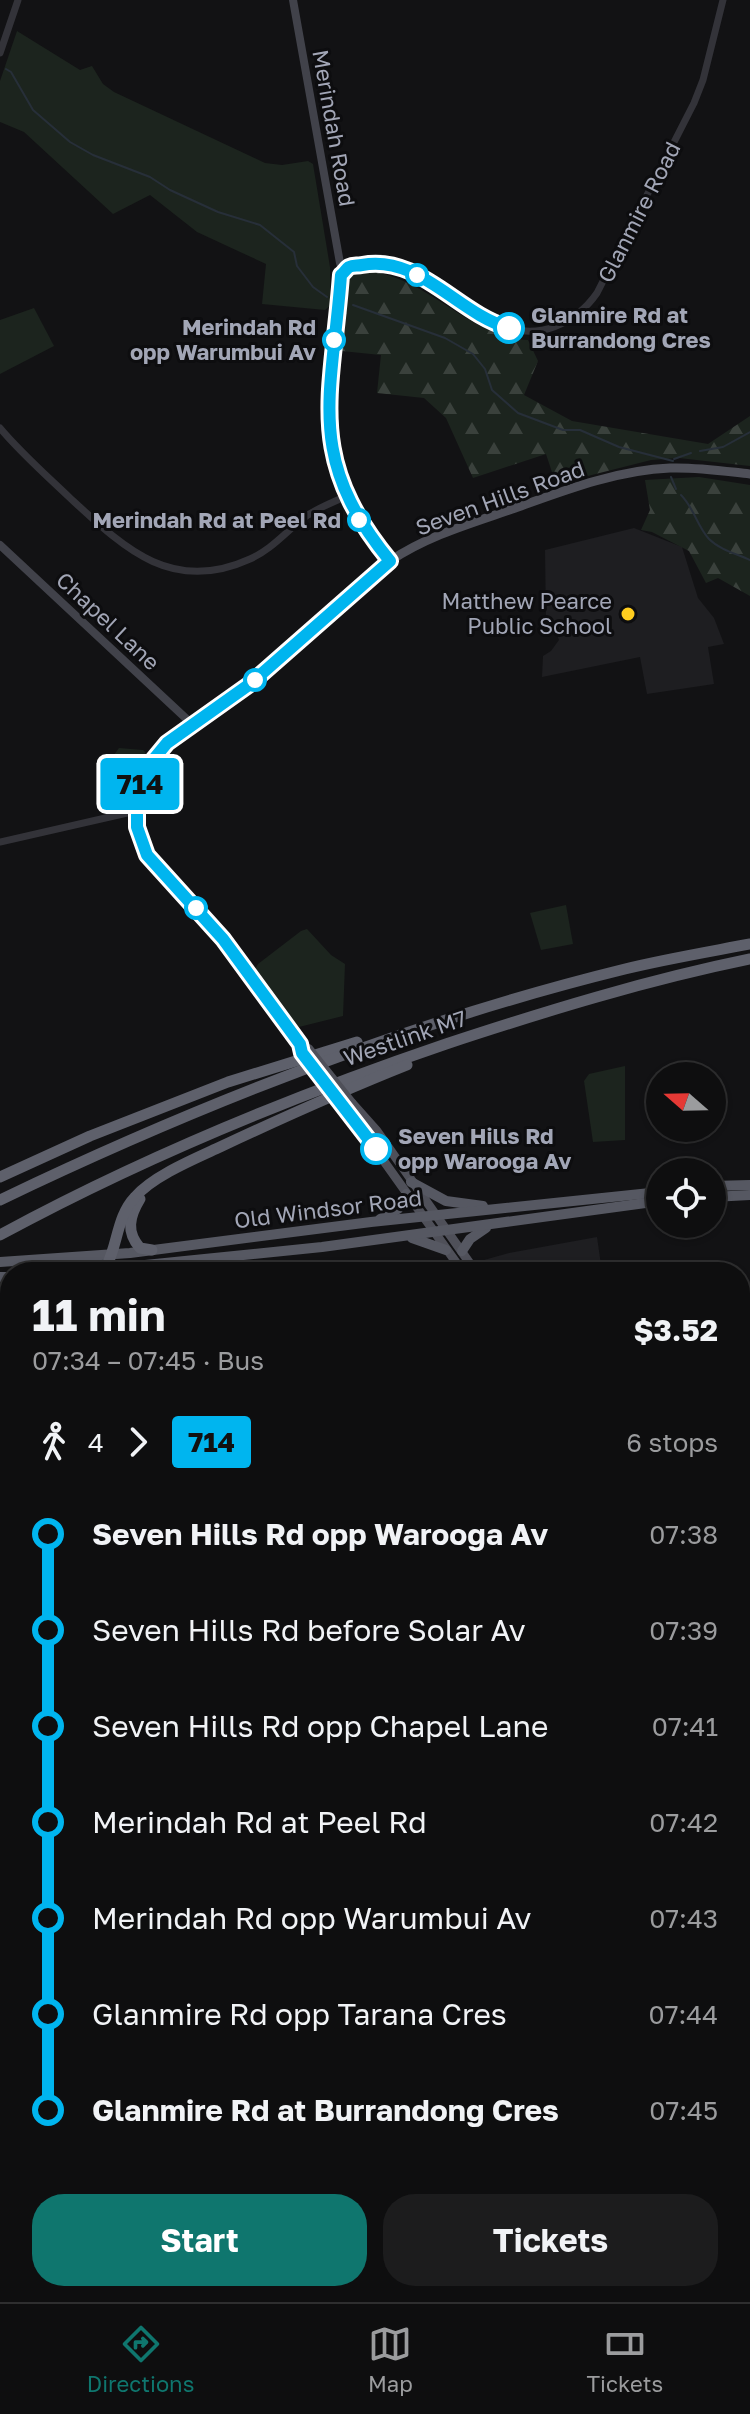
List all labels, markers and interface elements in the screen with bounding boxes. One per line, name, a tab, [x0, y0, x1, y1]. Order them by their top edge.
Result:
street label: Merindah Road	[307, 47, 362, 208]
street label: Glanmire Road	[591, 137, 686, 287]
unlabelled marker	[406, 264, 428, 286]
place label: Glanmire Rd at Burrandong Cres	[531, 301, 711, 353]
place label: Merindah Rd opp Warumbui Av	[130, 313, 316, 365]
marker: Glanmire Rd at Burrandong Cres	[494, 313, 524, 343]
marker: Merindah Rd opp Warumbui Av	[323, 329, 345, 351]
street label: Seven Hills Road	[412, 454, 588, 541]
place label: Merindah Rd at Peel Rd	[93, 506, 341, 533]
marker: Merindah Rd at Peel Rd	[348, 509, 370, 531]
street label: Chapel Lane	[51, 566, 166, 675]
place label: Matthew Pearce Public School	[442, 587, 612, 639]
marker: Matthew Pearce Public School	[619, 605, 637, 623]
unlabelled marker	[244, 669, 266, 691]
line badge: 714	[94, 758, 186, 810]
text: 714	[116, 767, 164, 800]
unlabelled marker	[185, 897, 207, 919]
street label: Westlink M7	[340, 1004, 470, 1071]
north arrow	[646, 1062, 726, 1142]
map controls	[646, 1062, 726, 1238]
place label: Seven Hills Rd opp Warooga Av	[398, 1122, 571, 1174]
marker: Seven Hills Rd opp Warooga Av	[361, 1134, 391, 1164]
button: locate	[646, 1158, 726, 1238]
street label: Old Windsor Road	[232, 1184, 423, 1233]
text: 11 min	[32, 1288, 166, 1341]
text: $3.52	[633, 1312, 718, 1348]
text: 07:34 – 07:45 · Bus	[32, 1345, 264, 1376]
icon: walk	[32, 1420, 76, 1464]
icon: forward	[116, 1420, 160, 1464]
text: 714	[188, 1425, 235, 1458]
text: 4	[88, 1427, 104, 1458]
text: 6 stops	[626, 1427, 718, 1458]
text: Seven Hills Rd opp Warooga Av	[92, 1516, 548, 1552]
text: 07:38	[649, 1519, 718, 1550]
text: Seven Hills Rd before Solar Av	[92, 1612, 526, 1648]
text: 07:39	[649, 1615, 718, 1646]
text: Seven Hills Rd opp Chapel Lane	[92, 1708, 548, 1744]
text: 07:41	[652, 1711, 718, 1742]
text: Merindah Rd at Peel Rd	[92, 1804, 427, 1840]
text: 07:42	[649, 1807, 718, 1838]
text: Merindah Rd opp Warumbui Av	[92, 1900, 531, 1936]
text: 07:43	[649, 1903, 718, 1934]
text: Glanmire Rd opp Tarana Cres	[92, 1996, 507, 2032]
text: 07:44	[649, 1999, 718, 2030]
text: Glanmire Rd at Burrandong Cres	[92, 2092, 559, 2128]
text: 07:45	[649, 2095, 718, 2126]
button: Start	[32, 2194, 367, 2286]
button: Tickets	[383, 2194, 718, 2286]
tab: Directions	[87, 2322, 194, 2397]
tab: Map	[368, 2322, 413, 2397]
tab: Tickets	[586, 2322, 663, 2397]

